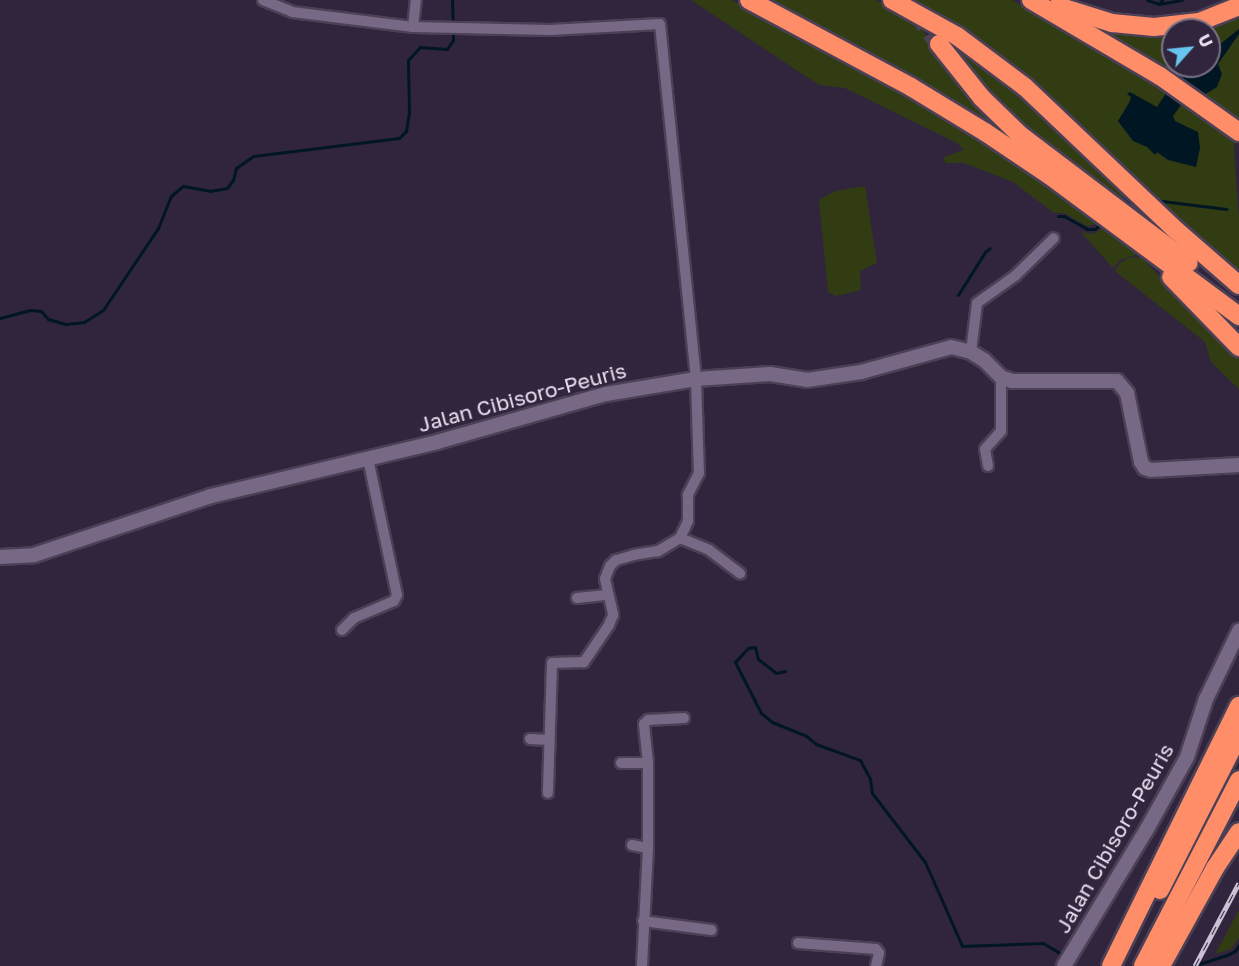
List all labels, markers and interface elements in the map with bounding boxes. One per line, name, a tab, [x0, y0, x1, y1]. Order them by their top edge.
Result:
north arrow	[1161, 18, 1221, 78]
text: U	[1194, 31, 1217, 50]
street label: Jalan Cibisoro-Peuris	[415, 357, 629, 437]
street label: Jalan Cibisoro-Peuris	[1049, 739, 1179, 937]

